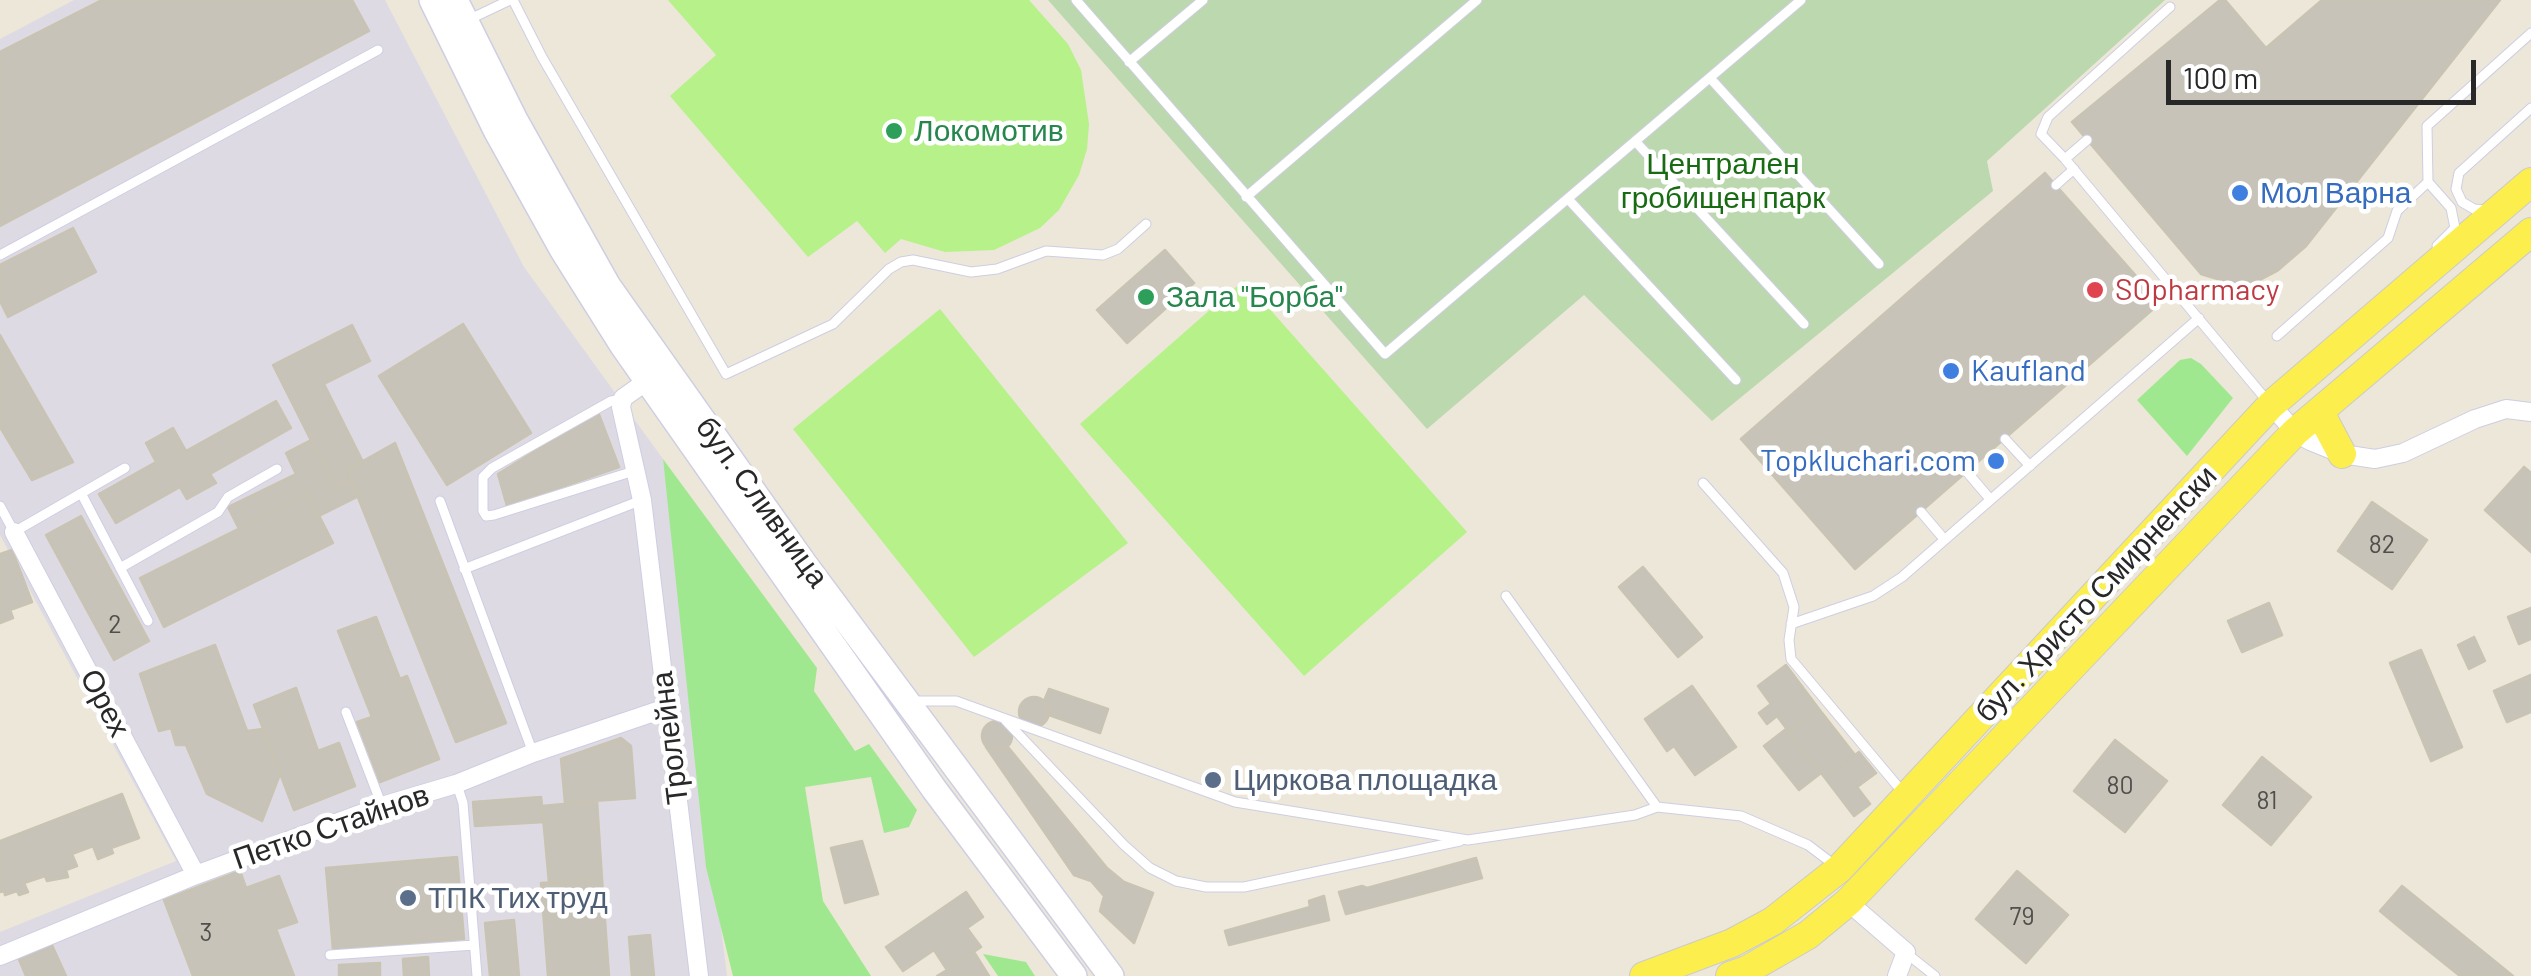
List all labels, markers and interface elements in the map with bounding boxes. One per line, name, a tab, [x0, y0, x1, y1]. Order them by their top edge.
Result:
scale bar	[2171, 40, 2481, 102]
text: 100 m	[2183, 59, 2258, 95]
place label: Локомотив	[914, 113, 1064, 149]
marker: Локомотив	[883, 120, 905, 142]
park label: Централен гробищен парк	[1621, 146, 1825, 216]
place label: Мол Варна	[2260, 175, 2411, 211]
marker: Мол Варна	[2229, 182, 2251, 204]
place label: SOpharmacy	[2115, 272, 2280, 308]
place label: Зала "Борба"	[1166, 279, 1343, 315]
marker: SOpharmacy	[2084, 279, 2106, 301]
marker: Зала "Борба"	[1135, 286, 1157, 308]
place label: Kaufland	[1971, 353, 2086, 389]
marker: Kaufland	[1940, 360, 1962, 382]
street label: бул. Сливница	[688, 410, 836, 594]
place label: Topkluchari.com	[1760, 443, 1976, 479]
marker: Topkluchari.com	[1985, 450, 2007, 472]
street label: бул. Христо Смирненски	[1968, 458, 2224, 730]
house number: 82	[2369, 530, 2395, 560]
house number: 2	[108, 610, 122, 640]
street label: Орех	[72, 663, 138, 743]
street label: Тролейна	[644, 670, 696, 806]
place label: Циркова площадка	[1233, 762, 1497, 798]
marker: Циркова площадка	[1202, 769, 1224, 791]
house number: 80	[2106, 771, 2134, 801]
street label: Петко Стайнов	[228, 777, 434, 877]
house number: 81	[2256, 786, 2278, 816]
place label: ТПК Тих труд	[428, 880, 608, 916]
marker: ТПК Тих труд	[397, 887, 419, 909]
house number: 79	[2010, 902, 2034, 932]
house number: 3	[200, 918, 212, 948]

